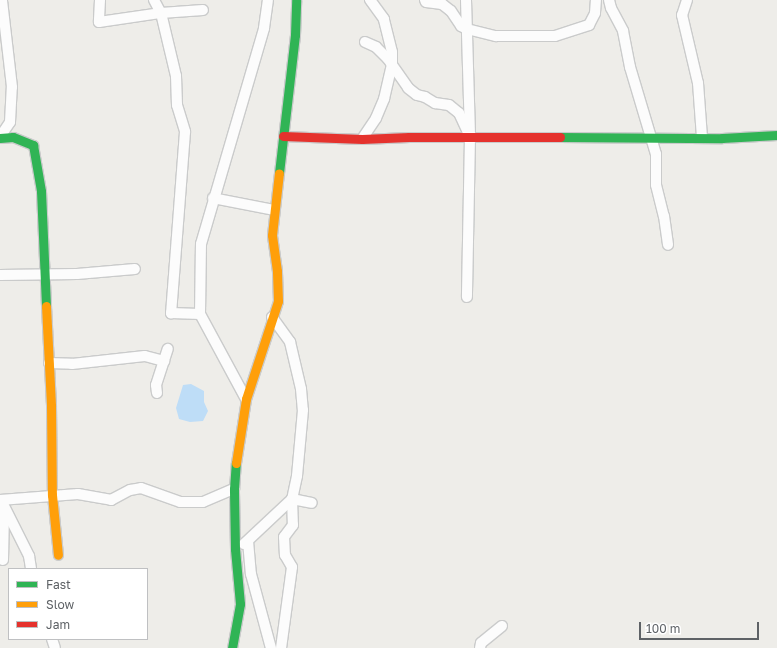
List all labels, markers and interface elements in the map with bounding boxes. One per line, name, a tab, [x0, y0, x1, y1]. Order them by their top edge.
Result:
legend	[8, 568, 148, 640]
text: Fast	[46, 577, 71, 592]
text: Slow	[46, 597, 74, 612]
scale bar	[641, 614, 761, 640]
text: Jam	[46, 617, 70, 632]
text: 100 m	[646, 621, 680, 636]

